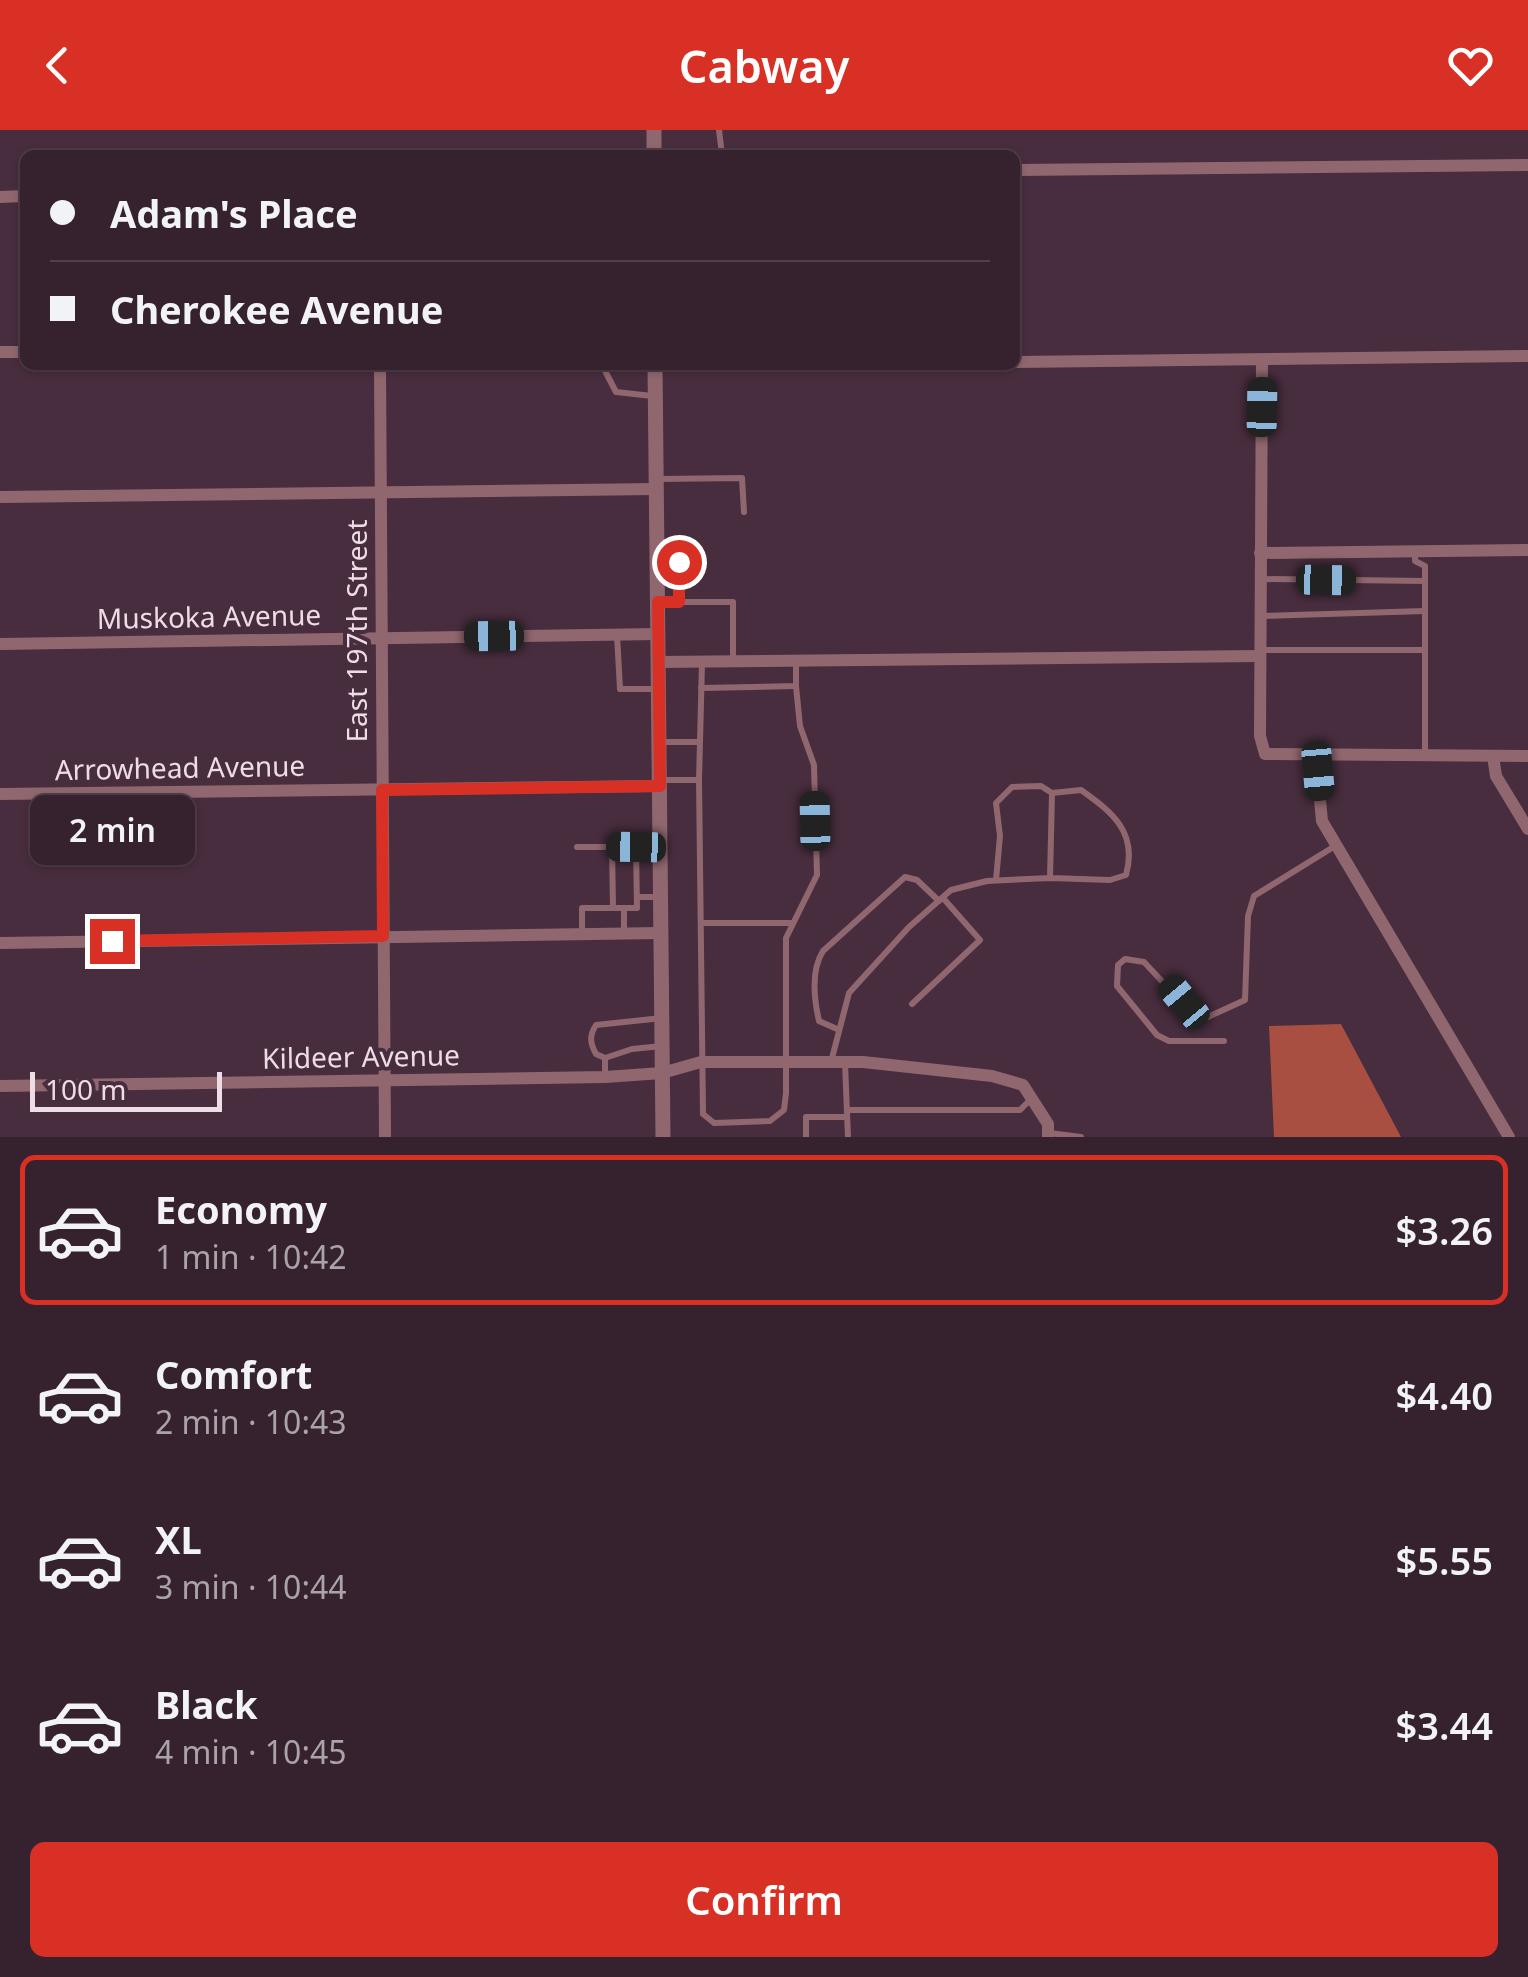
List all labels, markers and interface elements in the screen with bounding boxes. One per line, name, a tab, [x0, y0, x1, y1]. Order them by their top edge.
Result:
text: Cabway	[679, 35, 849, 96]
icon: back	[30, 38, 85, 93]
icon: heart	[1443, 38, 1498, 93]
text: Adam's Place	[110, 187, 358, 239]
text: Cherokee Avenue	[110, 283, 443, 335]
car	[1246, 377, 1278, 437]
street label: East 197th Street	[337, 520, 375, 743]
route start	[657, 540, 702, 585]
car	[1296, 564, 1356, 596]
street label: Muskoka Avenue	[97, 595, 321, 637]
car	[464, 620, 524, 652]
car	[1300, 740, 1336, 802]
street label: Arrowhead Avenue	[54, 746, 306, 788]
car	[799, 791, 831, 851]
callout: 2 min	[29, 796, 194, 866]
text: 2 min	[69, 808, 156, 851]
car	[606, 831, 666, 863]
route end	[90, 919, 135, 964]
car	[1153, 969, 1215, 1035]
street label: Kildeer Avenue	[262, 1035, 460, 1077]
scale bar	[30, 1067, 222, 1111]
text: 100 m	[45, 1070, 127, 1108]
text: Economy	[155, 1183, 327, 1235]
icon: car	[35, 1185, 125, 1275]
text: $3.26	[1396, 1204, 1493, 1256]
text: 1 min · 10:42	[155, 1235, 347, 1278]
text: Comfort	[155, 1348, 312, 1400]
icon: car	[35, 1350, 125, 1440]
text: $4.40	[1396, 1369, 1493, 1421]
text: 2 min · 10:43	[155, 1400, 347, 1443]
text: XL	[155, 1513, 202, 1565]
icon: car	[35, 1515, 125, 1605]
text: $5.55	[1396, 1534, 1493, 1586]
text: 3 min · 10:44	[155, 1565, 347, 1608]
text: Black	[155, 1678, 258, 1730]
icon: car	[35, 1680, 125, 1770]
text: $3.44	[1396, 1699, 1493, 1751]
text: 4 min · 10:45	[155, 1730, 347, 1773]
button: Confirm	[30, 1842, 1498, 1957]

